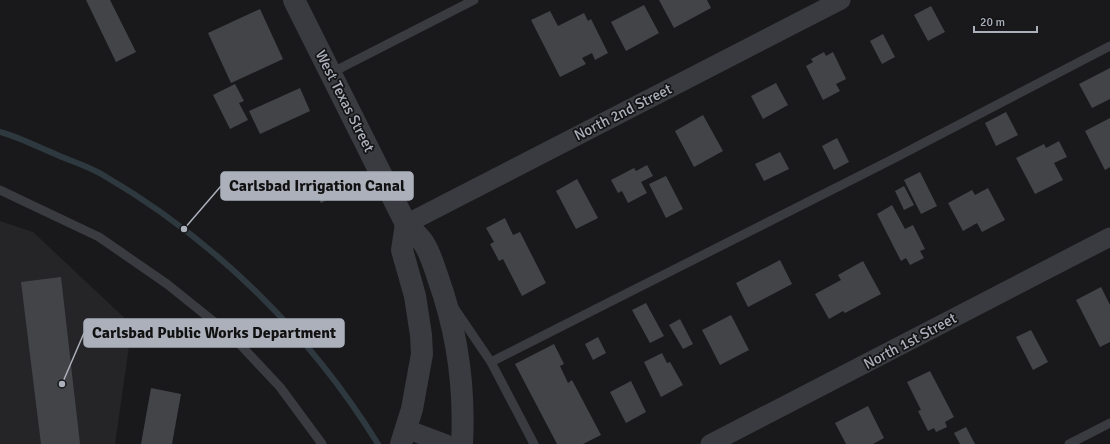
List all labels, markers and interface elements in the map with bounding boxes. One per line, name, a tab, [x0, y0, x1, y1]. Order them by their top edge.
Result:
scale bar	[974, 8, 1037, 34]
text: 20 m	[980, 15, 1005, 30]
street label: West Texas Street	[312, 47, 378, 155]
street label: North 2nd Street	[571, 80, 675, 144]
callout: Carlsbad Irrigation Canal	[221, 172, 413, 200]
text: Carlsbad Irrigation Canal	[229, 176, 405, 196]
street label: North 1st Street	[860, 309, 960, 373]
callout: Carlsbad Public Works Department	[84, 319, 344, 347]
text: Carlsbad Public Works Department	[92, 323, 336, 343]

